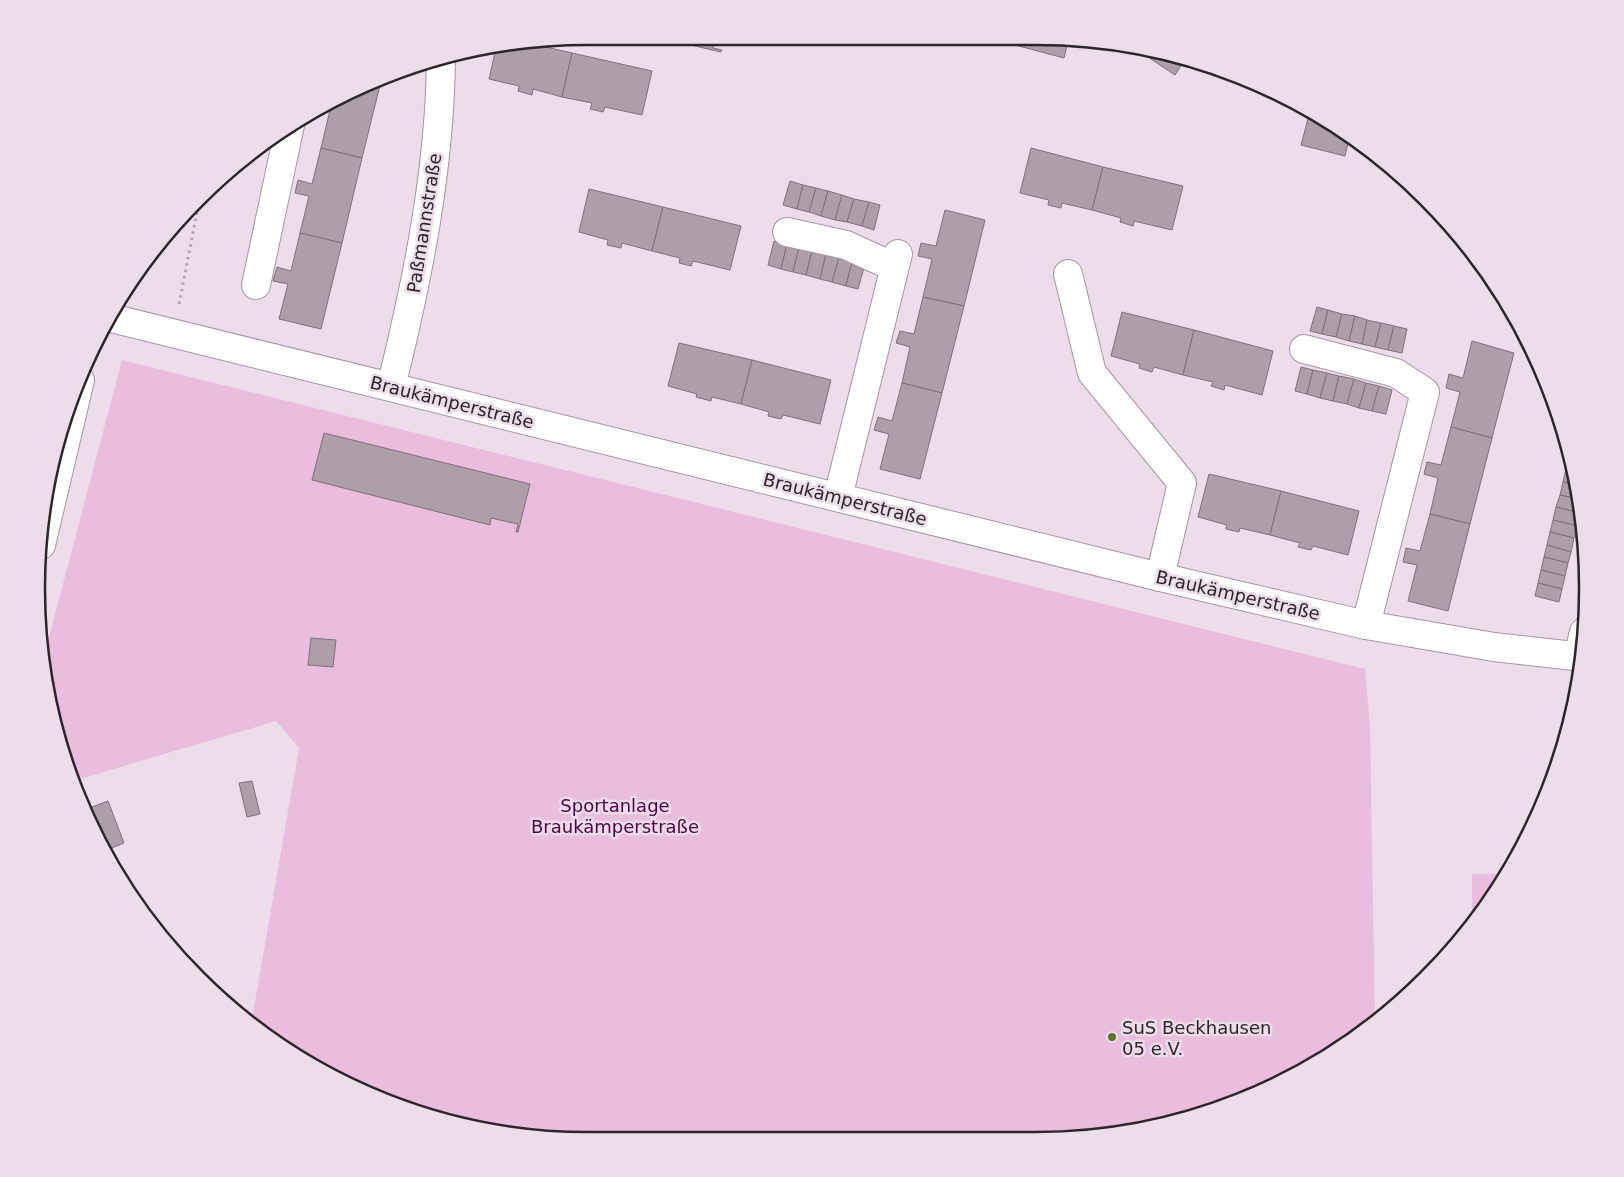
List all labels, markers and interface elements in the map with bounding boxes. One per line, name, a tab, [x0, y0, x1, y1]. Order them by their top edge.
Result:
street label: Paßmannstraße	[403, 152, 445, 294]
street label: Braukämperstraße	[368, 371, 536, 433]
street label: Braukämperstraße	[761, 468, 929, 530]
street label: Braukämperstraße	[1154, 566, 1322, 624]
park label: Sportanlage Braukämperstraße	[531, 795, 699, 837]
place label: SuS Beckhausen 05 e.V.	[1122, 1017, 1271, 1059]
marker: SuS Beckhausen 05 e.V.	[1106, 1031, 1118, 1043]

